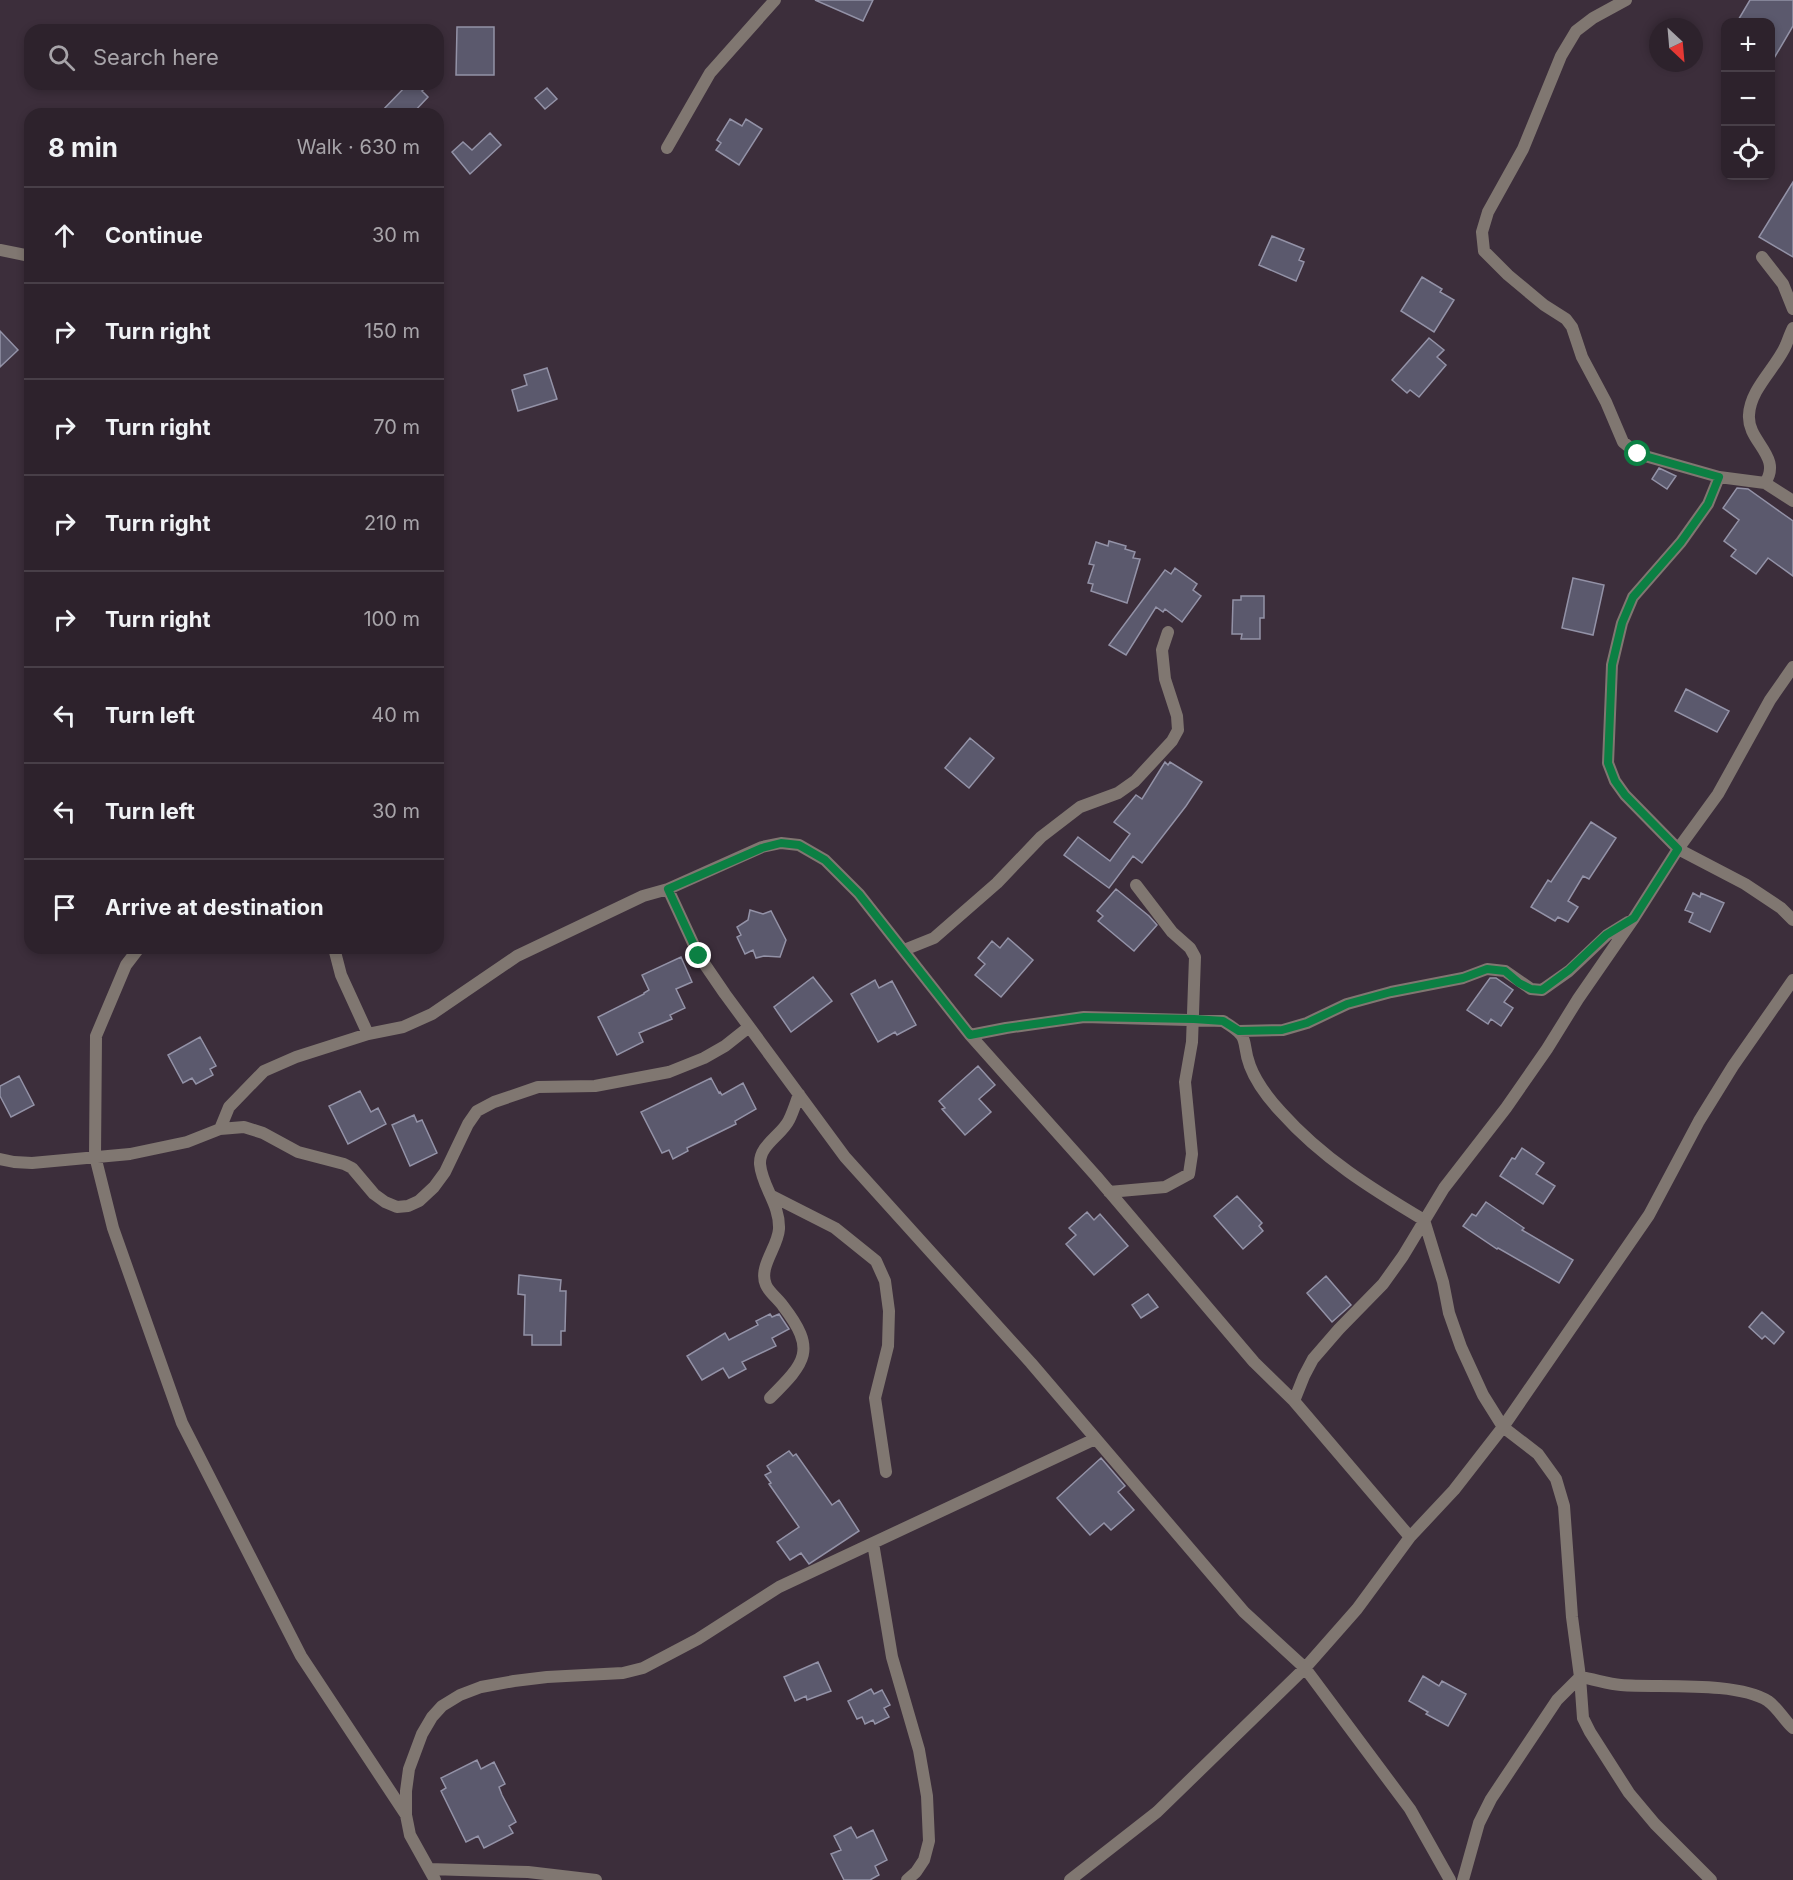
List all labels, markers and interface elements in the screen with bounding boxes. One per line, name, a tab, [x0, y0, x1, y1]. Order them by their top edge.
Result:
north arrow	[1649, 18, 1703, 72]
map controls	[1721, 18, 1775, 180]
button: +	[1721, 18, 1775, 72]
search box	[24, 24, 444, 90]
icon: search	[45, 41, 78, 74]
text: Search here	[93, 44, 219, 70]
button: −	[1721, 72, 1775, 126]
button: locate	[1721, 126, 1775, 180]
text: 8 min	[48, 132, 118, 163]
text: Walk · 630 m	[297, 135, 420, 159]
icon: ahead	[48, 219, 81, 252]
text: Continue	[105, 222, 203, 248]
text: 30 m	[372, 223, 420, 247]
icon: right	[48, 315, 81, 348]
text: Turn right	[105, 318, 211, 344]
text: 150 m	[364, 319, 420, 343]
icon: right	[48, 411, 81, 444]
text: Turn right	[105, 414, 211, 440]
text: 70 m	[373, 415, 420, 439]
route start	[1624, 440, 1650, 466]
icon: right	[48, 507, 81, 540]
text: Turn right	[105, 510, 211, 536]
text: 210 m	[364, 511, 420, 535]
icon: right	[48, 603, 81, 636]
text: Turn right	[105, 606, 211, 632]
text: 100 m	[363, 607, 420, 631]
icon: left	[48, 699, 81, 732]
text: Turn left	[105, 702, 195, 728]
text: 40 m	[371, 703, 420, 727]
icon: left	[48, 795, 81, 828]
text: Turn left	[105, 798, 195, 824]
text: 30 m	[372, 799, 420, 823]
icon: arrive	[48, 891, 81, 924]
text: Arrive at destination	[105, 894, 324, 920]
route end	[685, 942, 711, 968]

